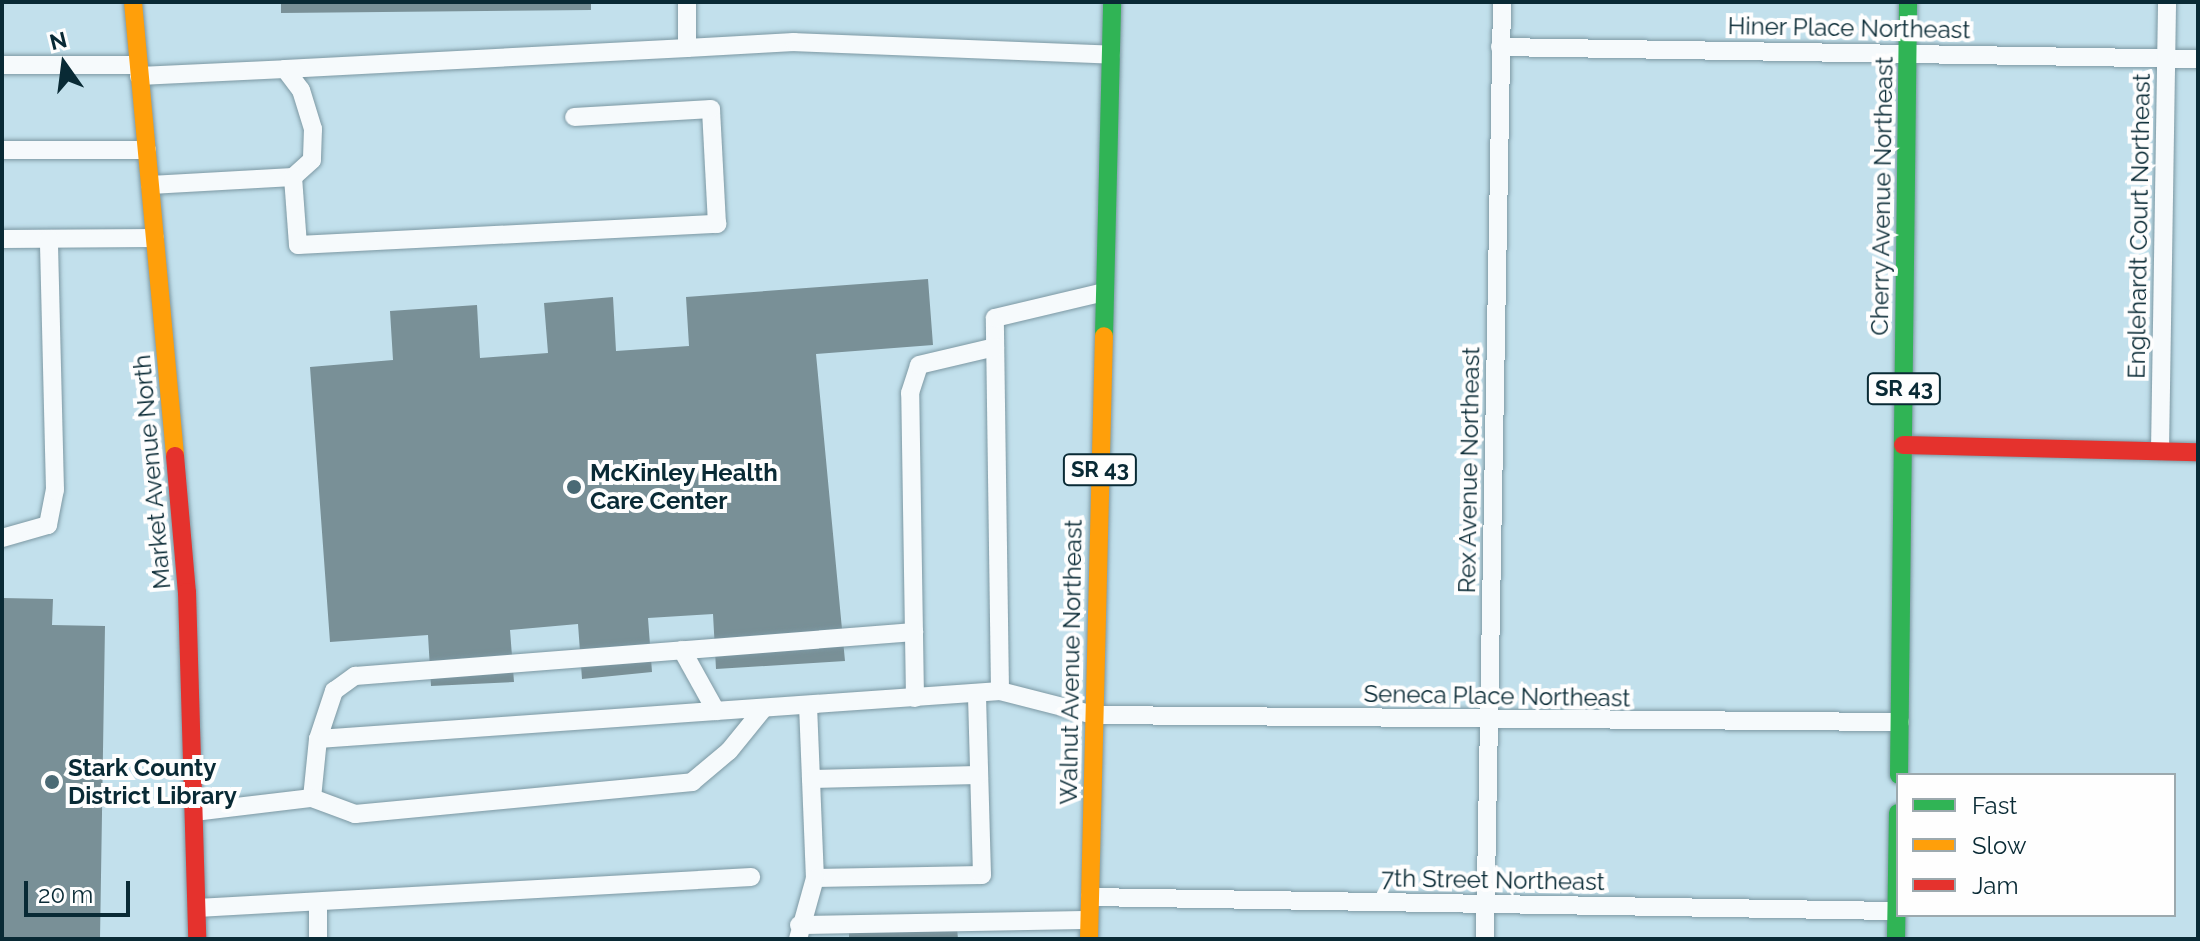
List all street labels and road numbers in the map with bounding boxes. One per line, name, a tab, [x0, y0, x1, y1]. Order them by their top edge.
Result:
street label: Hiner Place Northeast	[1727, 11, 1971, 45]
street label: Cherry Avenue Northeast	[1865, 55, 1899, 337]
street label: Englehardt Court Northeast	[2122, 73, 2156, 379]
street label: Rex Avenue Northeast	[1452, 346, 1486, 594]
street label: Market Avenue North	[127, 353, 177, 591]
road number: SR 43	[1866, 371, 1942, 407]
road number: SR 43	[1062, 452, 1138, 488]
street label: Walnut Avenue Northeast	[1054, 519, 1088, 805]
street label: Seneca Place Northeast	[1363, 679, 1631, 713]
street label: 7th Street Northeast	[1381, 864, 1605, 896]

